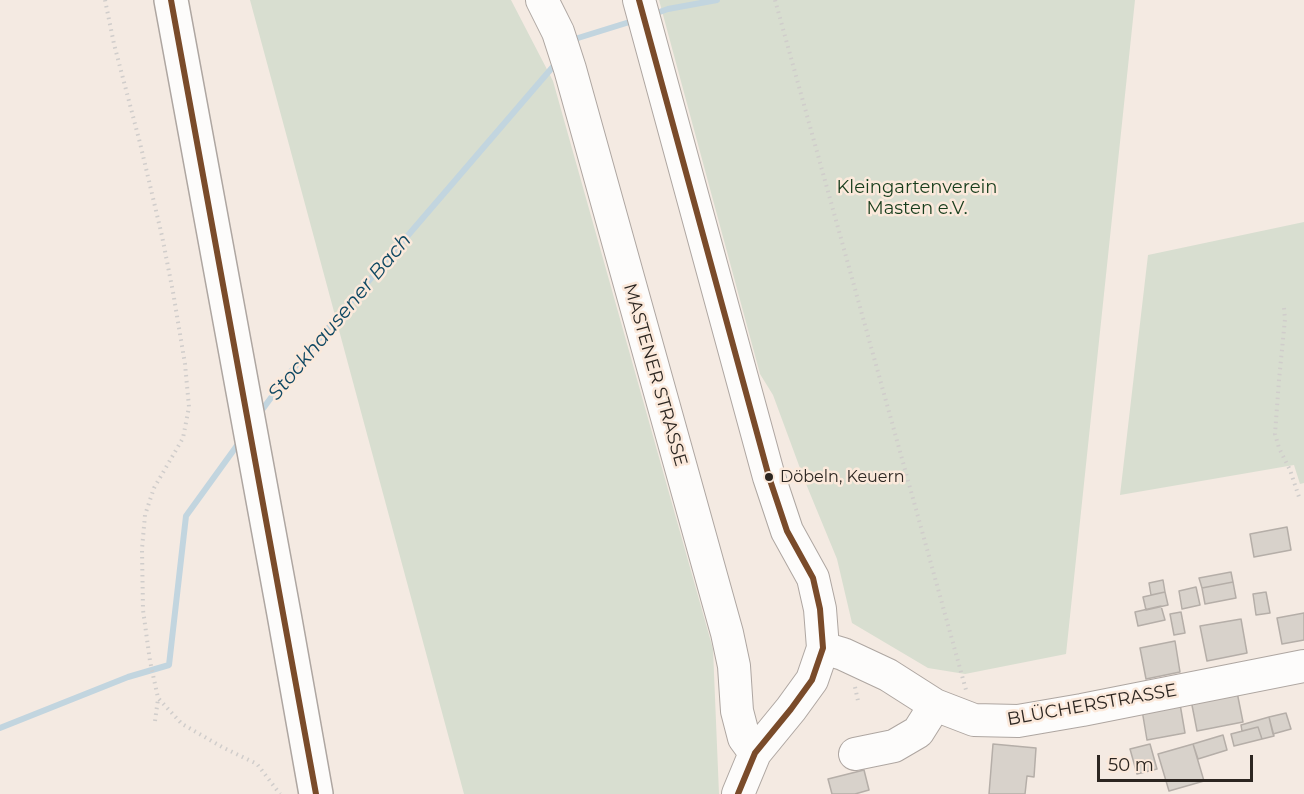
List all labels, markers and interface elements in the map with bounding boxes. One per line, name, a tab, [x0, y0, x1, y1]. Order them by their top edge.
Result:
park label: Kleingartenverein Masten e.V.	[836, 177, 998, 219]
water label: Stockhausener Bach	[263, 229, 417, 405]
street label: MASTENER STRASSE	[619, 281, 691, 469]
place label: Döbeln, Keuern	[780, 467, 905, 487]
marker: Döbeln, Keuern	[763, 471, 775, 483]
street label: BLÜCHERSTRASSE	[1005, 679, 1179, 731]
scale bar	[1100, 743, 1256, 781]
text: 50 m	[1108, 754, 1154, 776]

